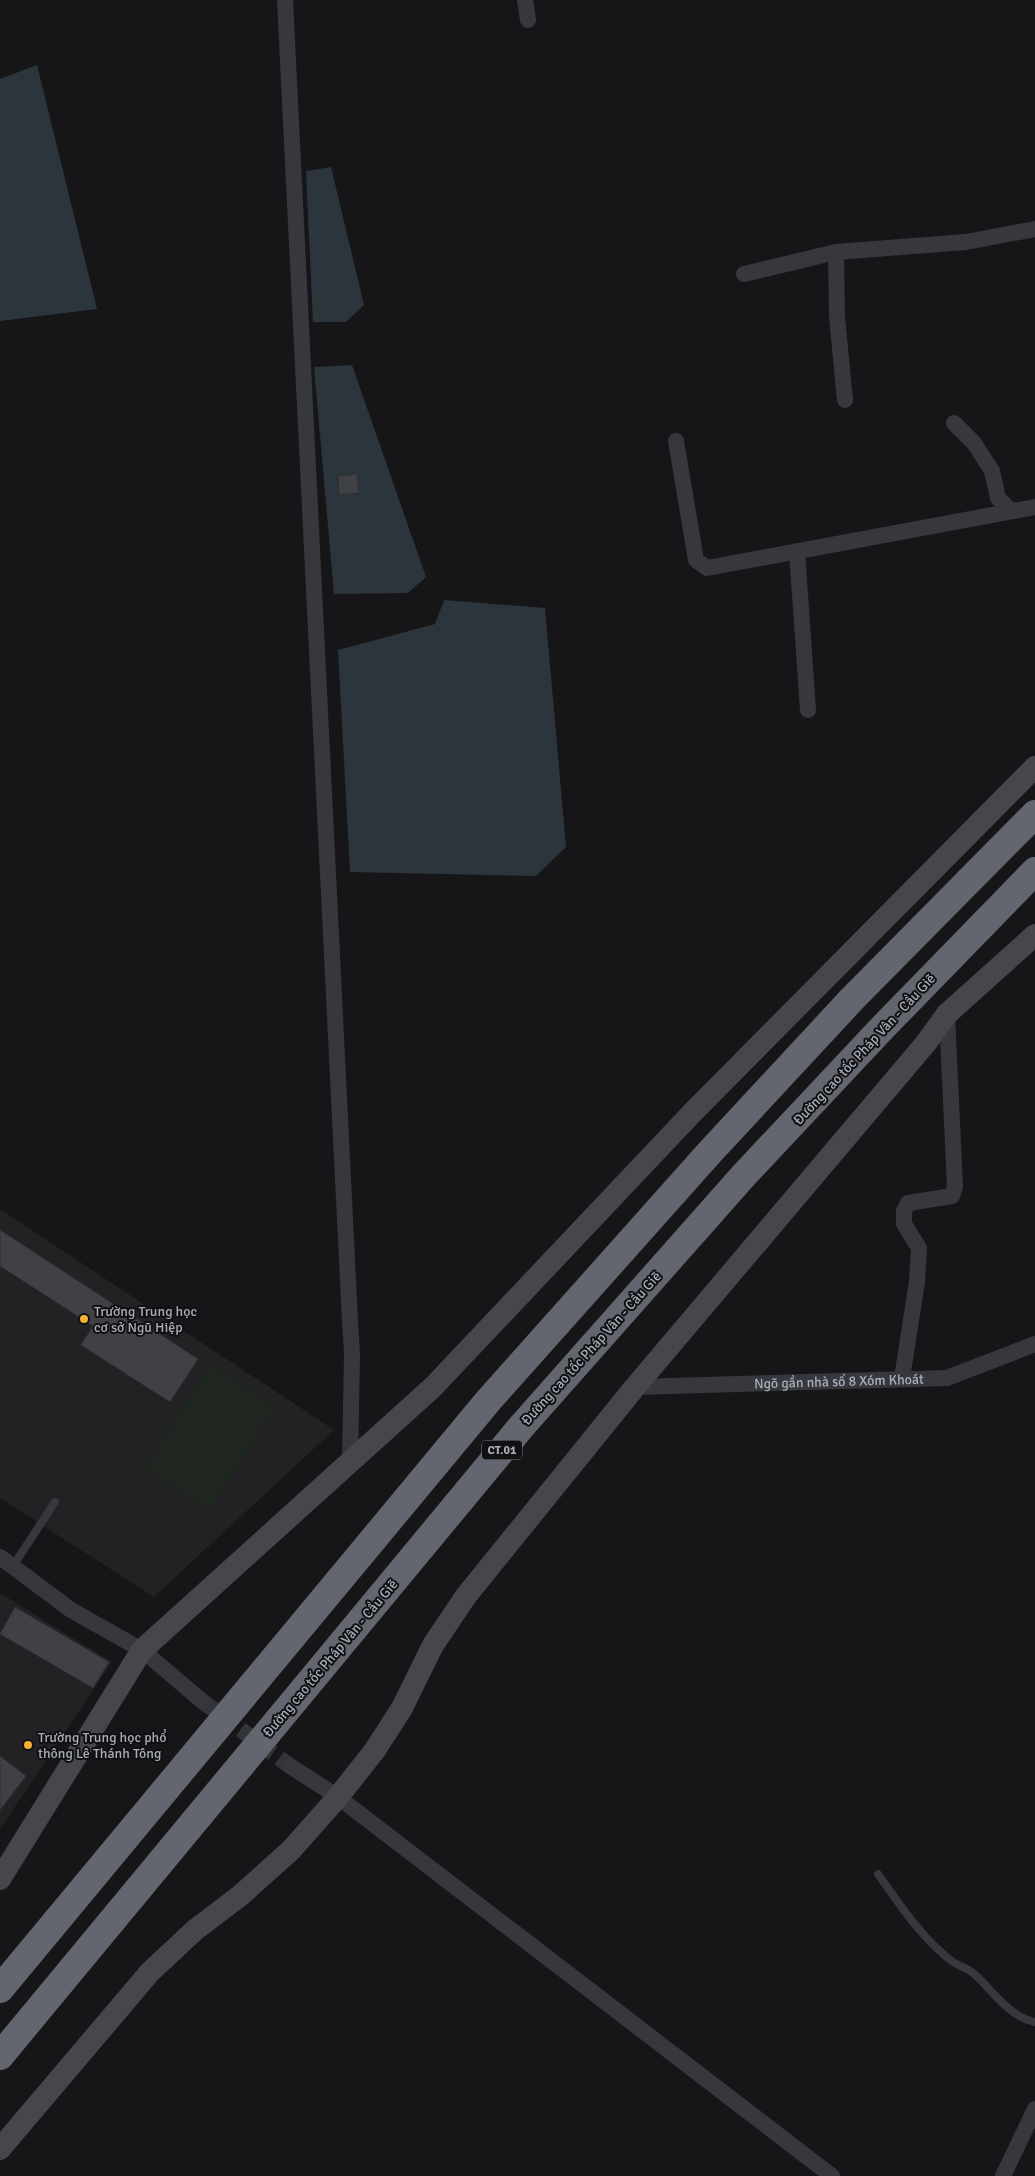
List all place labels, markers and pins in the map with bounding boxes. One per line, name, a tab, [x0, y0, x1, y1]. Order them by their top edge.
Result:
place label: Trường Trung học cơ sở Ngũ Hiệp	[94, 1303, 198, 1336]
marker: Trường Trung học cơ sở Ngũ Hiệp	[78, 1313, 90, 1325]
place label: Trường Trung học phổ thông Lê Thánh Tông	[38, 1729, 167, 1762]
marker: Trường Trung học phổ thông Lê Thánh Tông	[22, 1739, 34, 1751]

